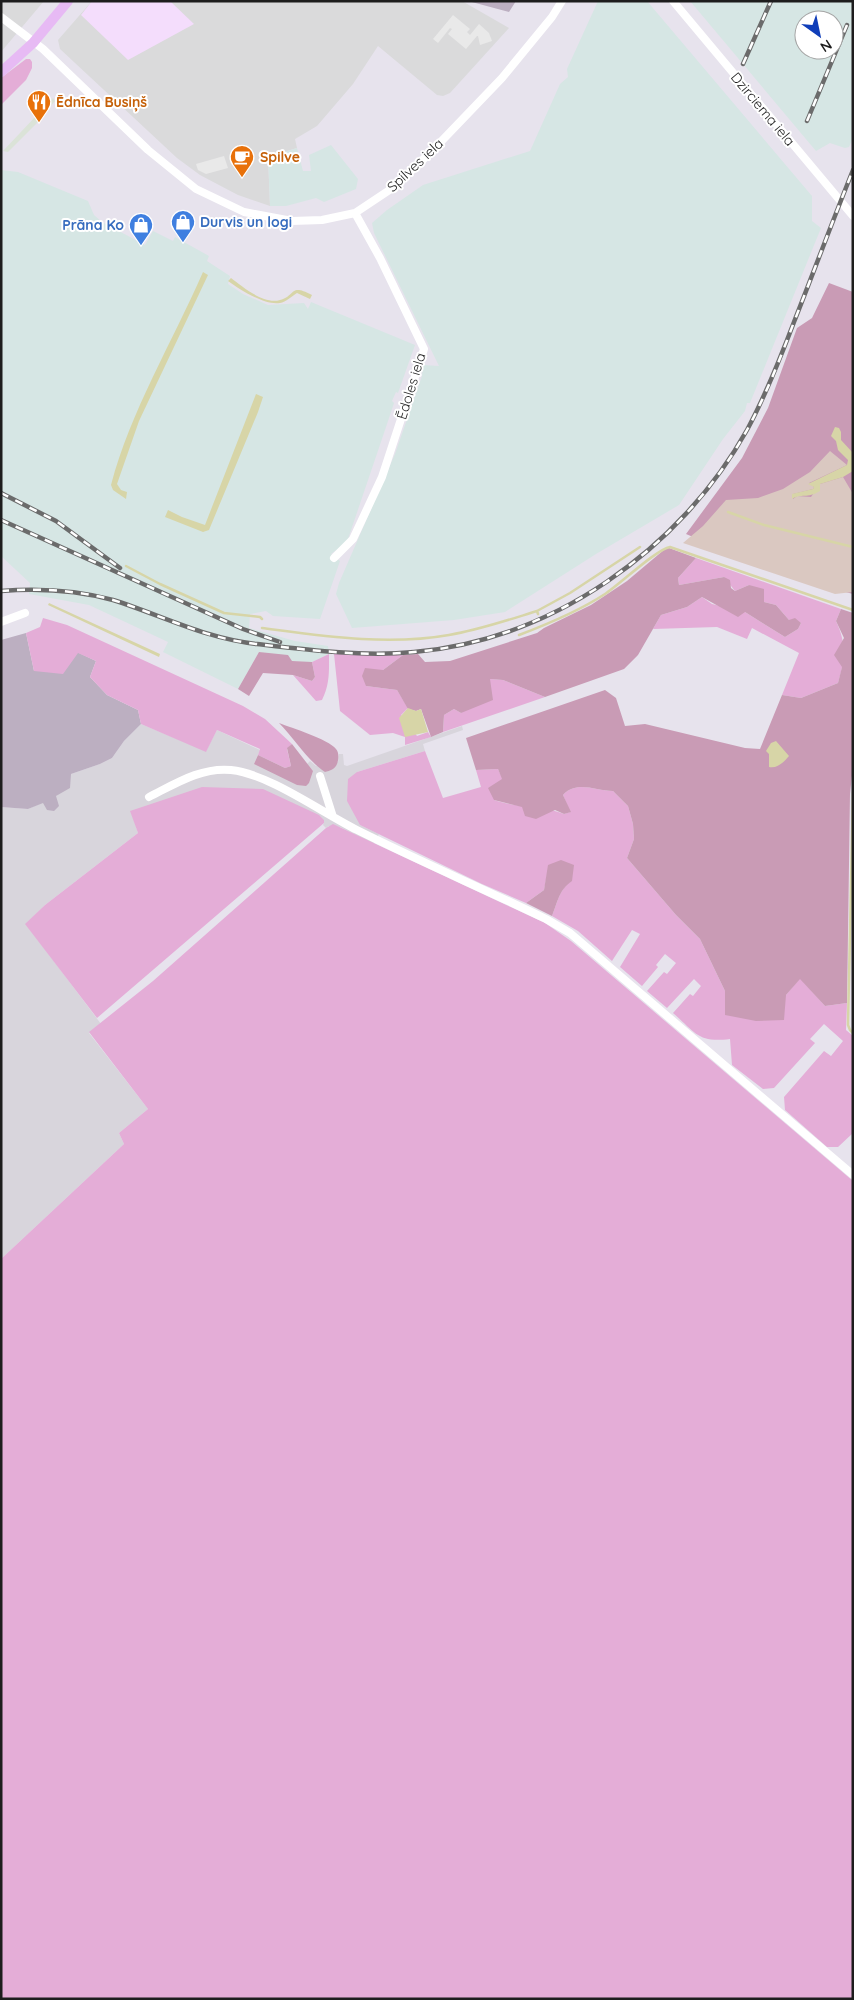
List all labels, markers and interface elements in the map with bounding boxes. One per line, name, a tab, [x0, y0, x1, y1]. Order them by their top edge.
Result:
north arrow	[794, 10, 844, 60]
text: N	[817, 36, 835, 56]
street label: Dzirciema iela	[727, 68, 799, 150]
restaurant icon: Ēdnīca Busiņš	[26, 89, 52, 123]
place label: Ēdnīca Busiņš	[56, 93, 147, 112]
street label: Spilves iela	[383, 134, 447, 196]
cafe icon: Spilve	[229, 144, 255, 178]
place label: Spilve	[260, 148, 300, 166]
shop icon: Durvis un logi	[170, 209, 196, 243]
shop icon: Prāna Ko	[128, 212, 154, 246]
place label: Durvis un logi	[200, 213, 292, 231]
place label: Prāna Ko	[62, 216, 124, 234]
street label: Ēdoles iela	[392, 350, 430, 422]

